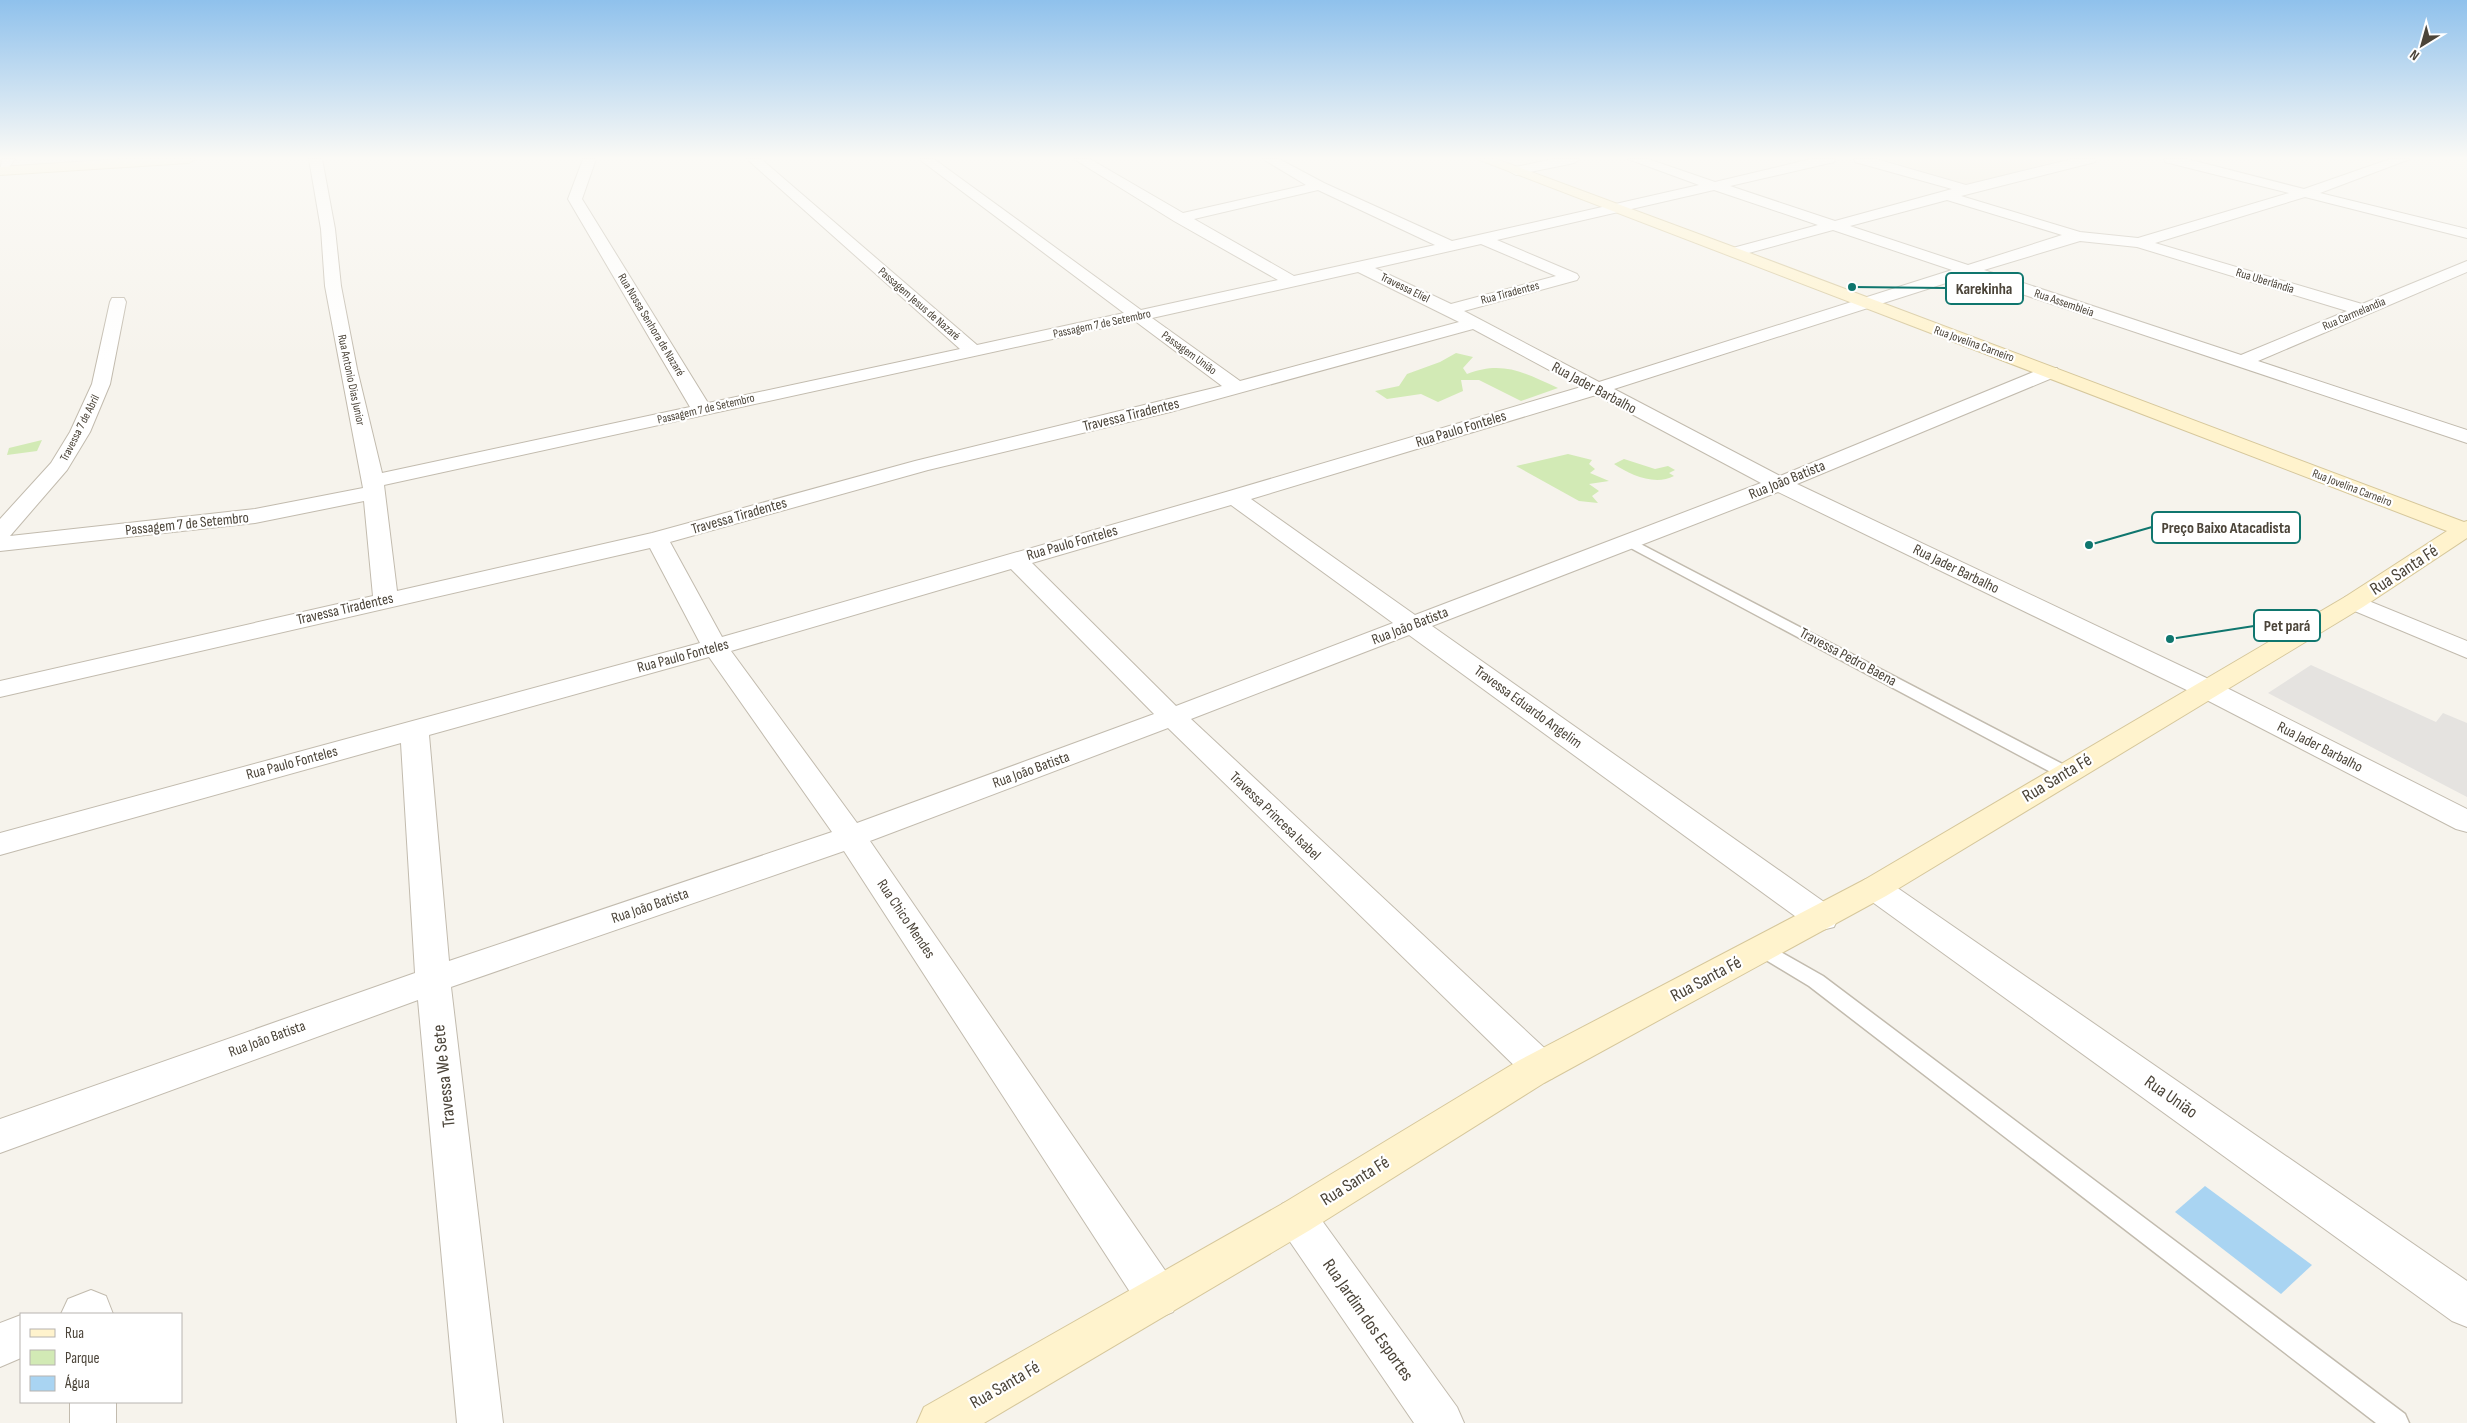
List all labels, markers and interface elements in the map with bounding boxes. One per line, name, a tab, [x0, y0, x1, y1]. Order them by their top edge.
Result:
north arrow	[2397, 20, 2447, 70]
text: N	[2406, 46, 2423, 64]
street label: Passagem Jesus de Nazaré	[875, 264, 963, 344]
street label: Rua Uberlândia	[2234, 265, 2296, 297]
street label: Travessa Eliel	[1378, 270, 1432, 306]
street label: Rua Nossa Senhora de Nazaré	[614, 271, 688, 379]
callout: Karekinha	[1946, 273, 2023, 304]
street label: Rua Tiradentes	[1479, 278, 1541, 308]
text: Karekinha	[1956, 280, 2012, 299]
street label: Rua Assembleia	[2032, 286, 2096, 320]
street label: Rua Carmelandia	[2320, 294, 2388, 334]
street label: Passagem 7 de Setembro	[1052, 306, 1152, 342]
street label: Rua Jovelina Carneiro	[1932, 323, 2016, 365]
street label: Passagem União	[1158, 328, 1220, 378]
street label: Rua Antonio Dias Junior	[334, 333, 368, 427]
street label: Rua Jader Barbalho	[1548, 358, 1640, 418]
street label: Passagem 7 de Setembro	[656, 391, 756, 427]
street label: Travessa 7 de Abril	[57, 392, 103, 464]
street label: Travessa Tiradentes	[1081, 394, 1181, 436]
street label: Rua Paulo Fonteles	[1413, 406, 1509, 452]
street label: Rua João Batista	[1746, 456, 1828, 504]
street label: Rua Jovelina Carneiro	[2310, 466, 2394, 510]
street label: Travessa Tiradentes	[689, 493, 789, 539]
street label: Passagem 7 de Setembro	[124, 508, 250, 540]
callout: Preço Baixo Atacadista	[2152, 512, 2300, 543]
text: Preço Baixo Atacadista	[2162, 519, 2290, 538]
street label: Rua Paulo Fonteles	[1024, 521, 1120, 565]
street label: Rua Jader Barbalho	[1910, 540, 2002, 598]
street label: Rua Santa Fé	[2366, 540, 2442, 600]
street label: Travessa Tiradentes	[295, 589, 395, 629]
street label: Rua João Batista	[1369, 603, 1451, 649]
callout: Pet pará	[2254, 610, 2320, 641]
text: Pet pará	[2264, 617, 2310, 636]
street label: Travessa Pedro Baena	[1796, 623, 1900, 691]
street label: Rua Paulo Fonteles	[635, 635, 731, 677]
street label: Travessa Eduardo Angelim	[1470, 661, 1586, 753]
street label: Rua Jader Barbalho	[2274, 717, 2366, 777]
street label: Rua Paulo Fonteles	[244, 742, 340, 784]
street label: Rua João Batista	[990, 747, 1072, 793]
street label: Rua Santa Fé	[2019, 749, 2095, 807]
street label: Travessa Princesa Isabel	[1225, 768, 1325, 864]
street label: Rua Chico Mendes	[873, 876, 939, 962]
street label: Rua João Batista	[609, 884, 691, 928]
street label: Rua Santa Fé	[1667, 952, 1745, 1006]
street label: Rua João Batista	[226, 1016, 308, 1062]
street label: Travessa We Sete	[428, 1024, 460, 1128]
street label: Rua União	[2140, 1071, 2202, 1123]
street label: Rua Santa Fé	[1317, 1152, 1393, 1210]
street label: Rua Jardim dos Esportes	[1318, 1255, 1418, 1385]
legend	[20, 1313, 182, 1403]
text: Rua	[65, 1324, 84, 1343]
text: Parque	[65, 1349, 100, 1368]
street label: Rua Santa Fé	[966, 1357, 1044, 1413]
text: Água	[64, 1374, 90, 1393]

